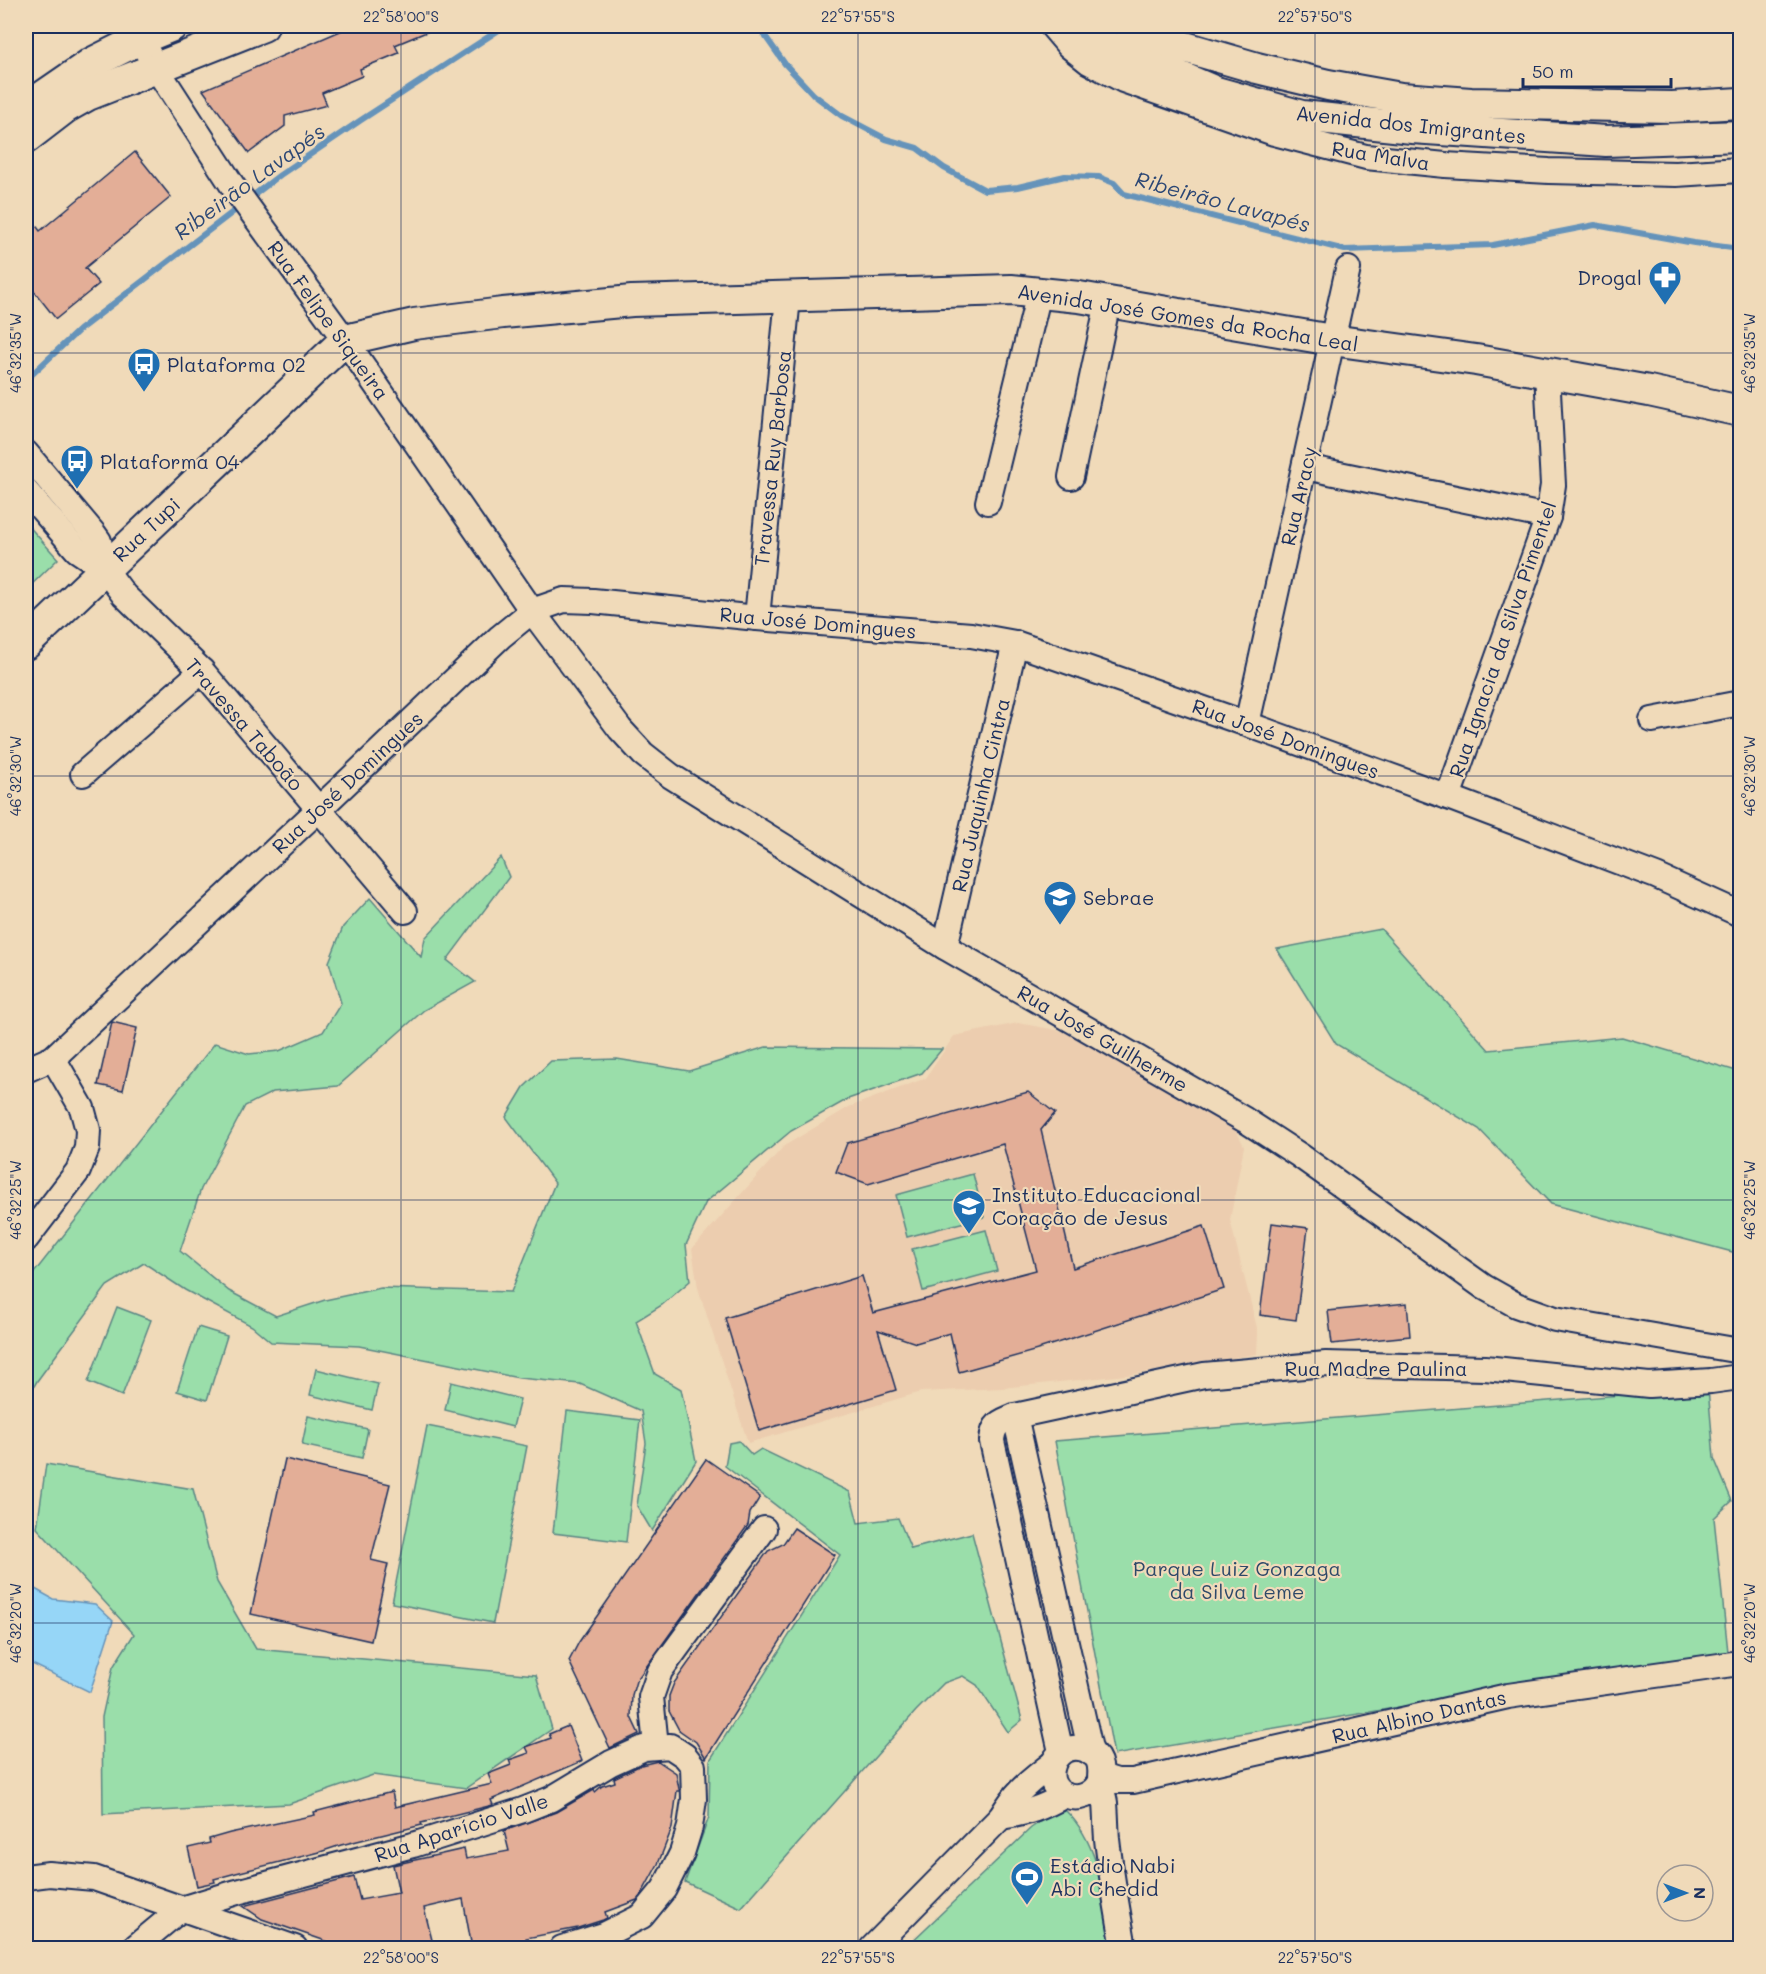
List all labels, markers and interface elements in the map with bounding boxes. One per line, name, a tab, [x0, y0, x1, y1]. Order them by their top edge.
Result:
text: 22°58'00"S	[363, 6, 439, 26]
text: 22°57'55"S	[821, 6, 895, 26]
text: 22°57'50"S	[1278, 6, 1352, 26]
scale bar	[1523, 51, 1672, 89]
text: 50 m	[1532, 59, 1574, 83]
street label: Avenida dos Imigrantes	[1295, 99, 1527, 149]
water label: Ribeirão Lavapés	[168, 117, 330, 245]
street label: Rua Malva	[1330, 134, 1432, 176]
water label: Ribeirão Lavapés	[1132, 165, 1314, 237]
street label: Rua Felipe Siqueira	[262, 235, 396, 405]
pharmacy icon: Drogal	[1647, 259, 1683, 306]
place label: Drogal	[1577, 264, 1642, 290]
street label: Avenida José Gomes da Rocha Leal	[1016, 277, 1360, 357]
text: 46°32'35"W	[5, 313, 25, 393]
text: 46°32'35"W	[1739, 313, 1759, 393]
bus stop icon: Plataforma 02	[126, 346, 162, 393]
street label: Travessa Ruy Barbosa	[748, 349, 796, 567]
place label: Plataforma 02	[167, 351, 306, 377]
bus stop icon: Plataforma 04	[59, 443, 95, 490]
street label: Rua Aracy	[1274, 444, 1322, 548]
place label: Plataforma 04	[100, 448, 240, 474]
street label: Rua Tupi	[107, 491, 185, 567]
street label: Rua Ignacia da Silva Pimentel	[1442, 497, 1562, 781]
street label: Rua José Domingues	[719, 600, 917, 644]
street label: Travessa Taboão	[180, 652, 310, 796]
street label: Rua José Domingues	[1189, 692, 1383, 784]
street label: Rua Juquinha Cintra	[945, 695, 1015, 895]
street label: Rua José Domingues	[266, 705, 428, 859]
text: 46°32'30"W	[5, 736, 25, 816]
text: 46°32'30"W	[1739, 736, 1759, 816]
school or university icon: Sebrae	[1042, 879, 1078, 926]
place label: Sebrae	[1083, 884, 1154, 910]
street label: Rua José Guilherme	[1013, 979, 1193, 1097]
text: 46°32'25"W	[5, 1160, 25, 1240]
text: 46°32'25"W	[1739, 1160, 1759, 1240]
place label: Instituto Educacional Coração de Jesus	[992, 1181, 1201, 1230]
school or university icon: Instituto Educacional Coração de Jesus	[951, 1188, 987, 1235]
street label: Rua Madre Paulina	[1285, 1355, 1467, 1381]
park label: Parque Luiz Gonzaga da Silva Leme	[1133, 1555, 1341, 1604]
text: 46°32'20"W	[5, 1583, 25, 1663]
text: 46°32'20"W	[1739, 1583, 1759, 1663]
street label: Rua Albino Dantas	[1329, 1683, 1509, 1749]
street label: Rua Aparício Valle	[371, 1787, 551, 1867]
place label: Estádio Nabi Abi Chedid	[1050, 1852, 1176, 1901]
sports icon: Estádio Nabi Abi Chedid	[1009, 1859, 1045, 1906]
north arrow	[1655, 1863, 1715, 1923]
text: N	[1690, 1887, 1711, 1899]
text: 22°58'00"S	[363, 1947, 439, 1967]
text: 22°57'55"S	[821, 1947, 895, 1967]
text: 22°57'50"S	[1278, 1947, 1352, 1967]

